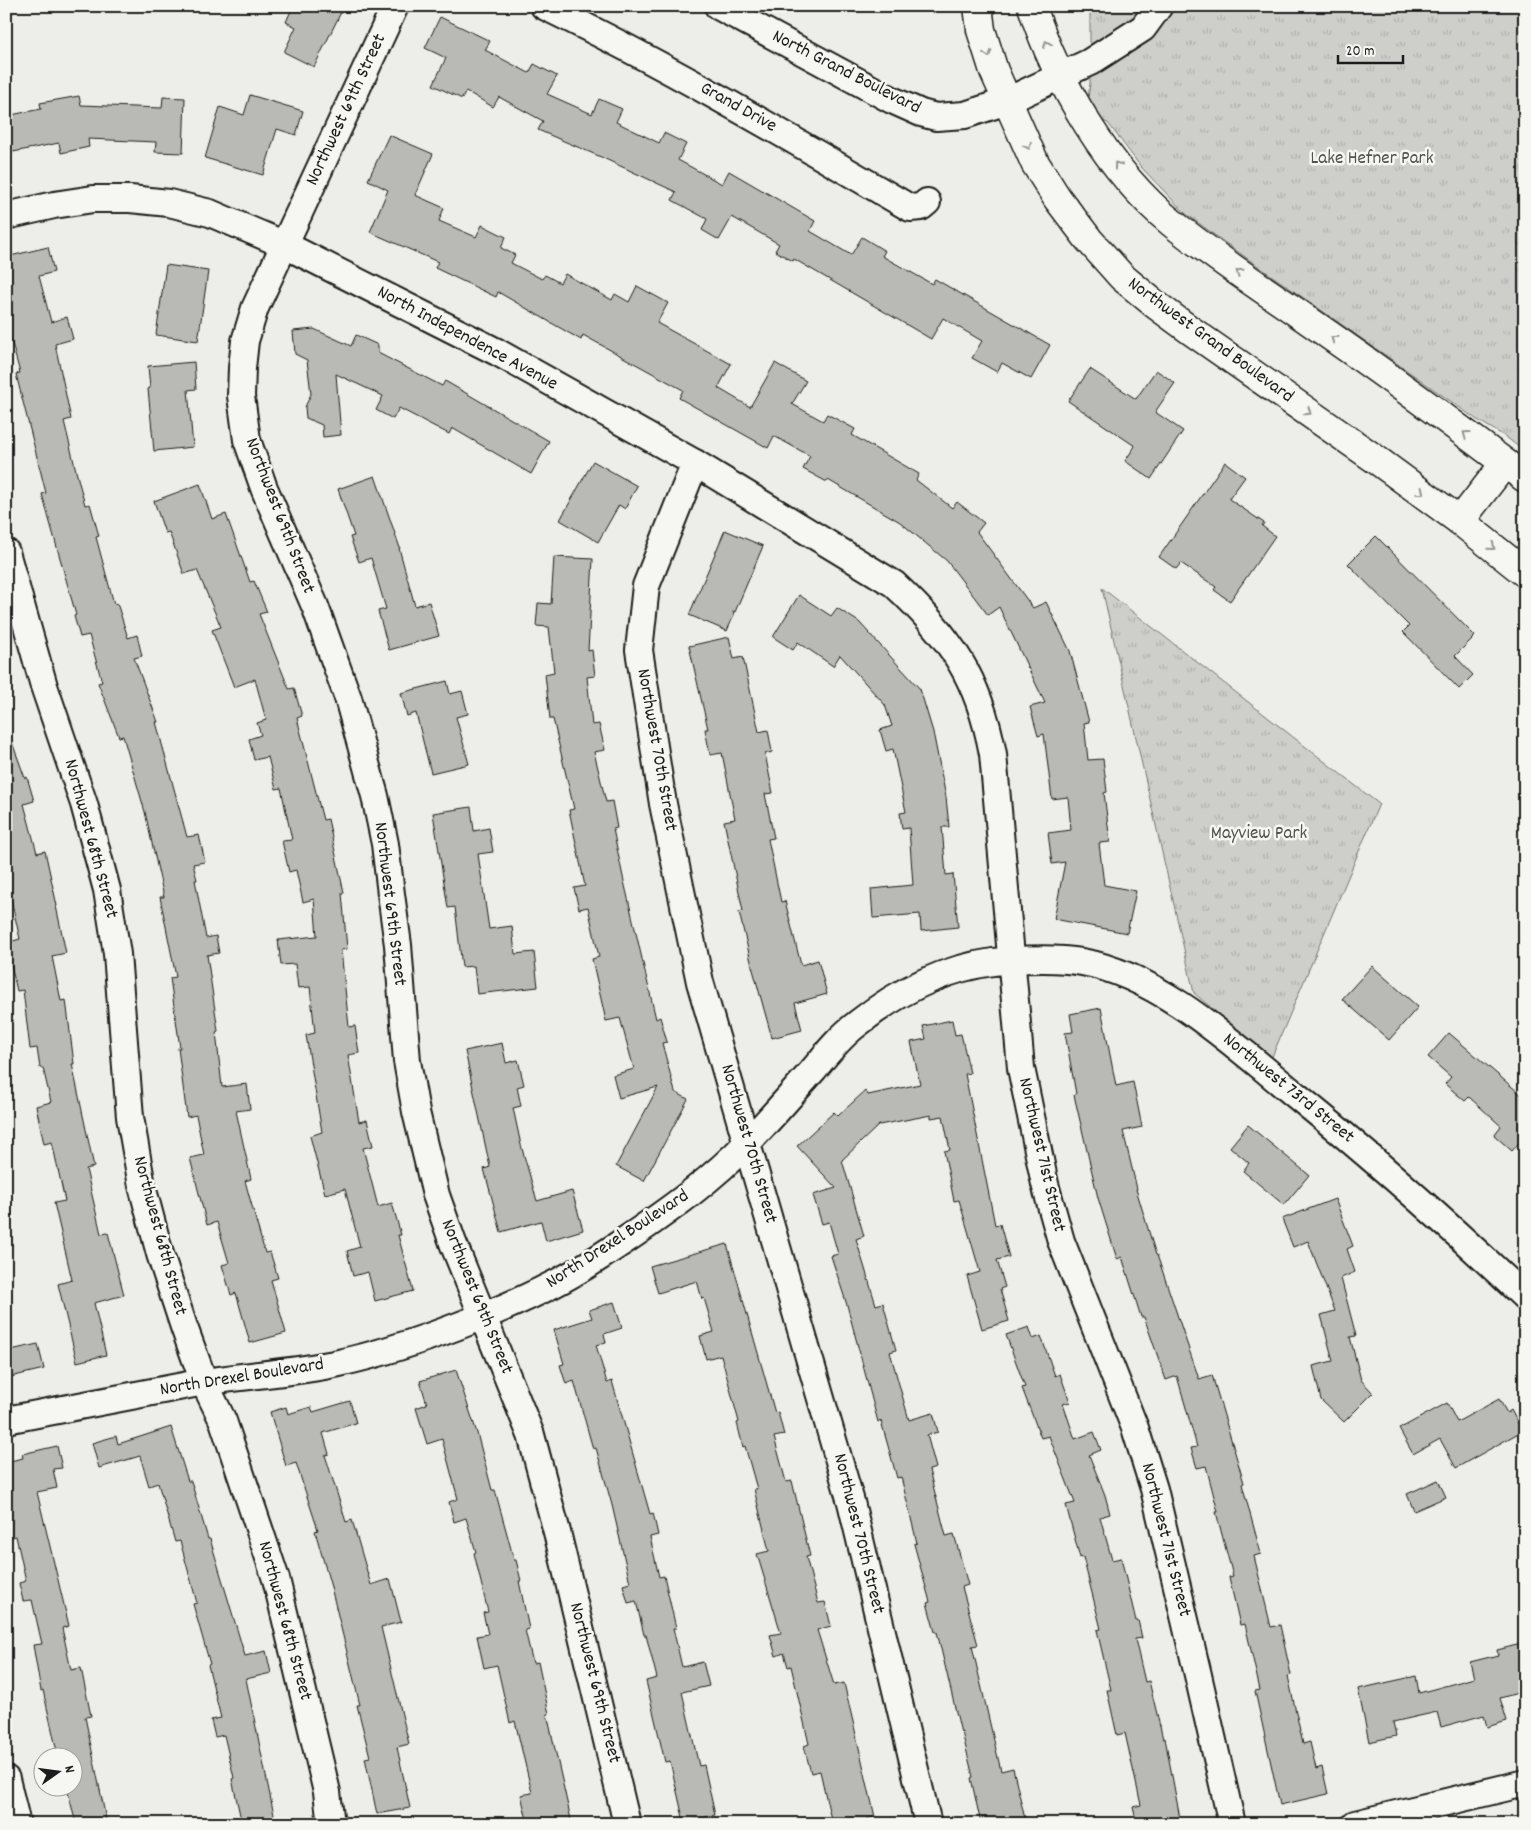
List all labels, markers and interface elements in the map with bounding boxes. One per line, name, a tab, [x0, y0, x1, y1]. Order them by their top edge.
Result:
street label: North Grand Boulevard	[767, 24, 925, 122]
street label: Northwest 69th Street	[300, 30, 394, 190]
scale bar	[1338, 32, 1404, 64]
one-way arrow	[1042, 40, 1053, 49]
text: 20 m	[1346, 41, 1374, 63]
one-way arrow	[983, 49, 993, 57]
street label: Grand Drive	[695, 76, 781, 140]
one-way arrow	[1021, 141, 1032, 150]
park label: Lake Hefner Park	[1311, 146, 1434, 173]
one-way arrow	[1115, 162, 1123, 171]
one-way arrow	[1235, 269, 1245, 278]
street label: Northwest Grand Boulevard	[1121, 271, 1299, 411]
street label: North Independence Avenue	[372, 280, 562, 398]
one-way arrow	[1331, 336, 1340, 345]
one-way arrow	[1302, 406, 1312, 415]
one-way arrow	[1463, 432, 1472, 440]
street label: Northwest 69th Street	[237, 434, 321, 598]
one-way arrow	[1415, 487, 1424, 495]
one-way arrow	[1486, 542, 1495, 550]
street label: Northwest 70th Street	[628, 667, 684, 833]
street label: Northwest 68th Street	[56, 756, 124, 922]
street label: Northwest 69th Street	[366, 821, 412, 987]
park label: Mayview Park	[1211, 821, 1307, 848]
street label: Northwest 73rd Street	[1216, 1027, 1360, 1151]
street label: Northwest 70th Street	[712, 1061, 784, 1227]
street label: Northwest 71st Street	[1010, 1075, 1072, 1235]
street label: Northwest 68th Street	[125, 1153, 193, 1319]
street label: North Drexel Boulevard	[541, 1184, 695, 1296]
street label: Northwest 69th Street	[433, 1216, 519, 1378]
street label: North Drexel Boulevard	[158, 1352, 326, 1404]
street label: Northwest 70th Street	[825, 1451, 891, 1617]
street label: Northwest 71st Street	[1133, 1460, 1197, 1620]
street label: Northwest 68th Street	[250, 1538, 318, 1704]
street label: Northwest 69th Street	[561, 1600, 627, 1766]
north arrow	[32, 1748, 82, 1798]
text: N	[58, 1764, 79, 1775]

